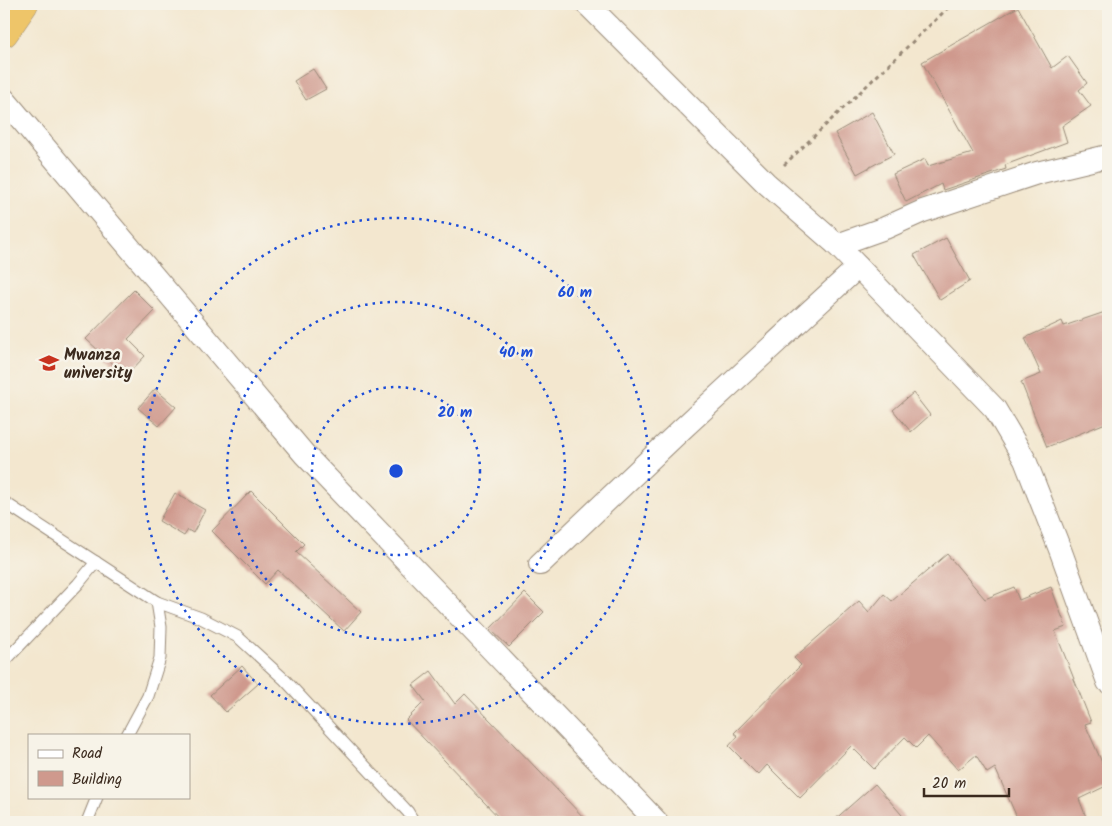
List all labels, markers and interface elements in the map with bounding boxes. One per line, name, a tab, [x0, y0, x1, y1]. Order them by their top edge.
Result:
text: 60 m	[558, 281, 592, 305]
text: 40 m	[499, 341, 533, 365]
place label: Mwanza university	[64, 343, 133, 386]
school or university icon: Mwanza university	[38, 352, 60, 374]
text: 20 m	[438, 401, 472, 425]
centre of rings	[387, 462, 405, 480]
legend	[28, 734, 190, 798]
text: Road	[72, 742, 103, 766]
scale bar	[924, 766, 1010, 798]
text: Building	[72, 768, 122, 792]
text: 20 m	[932, 772, 966, 796]

